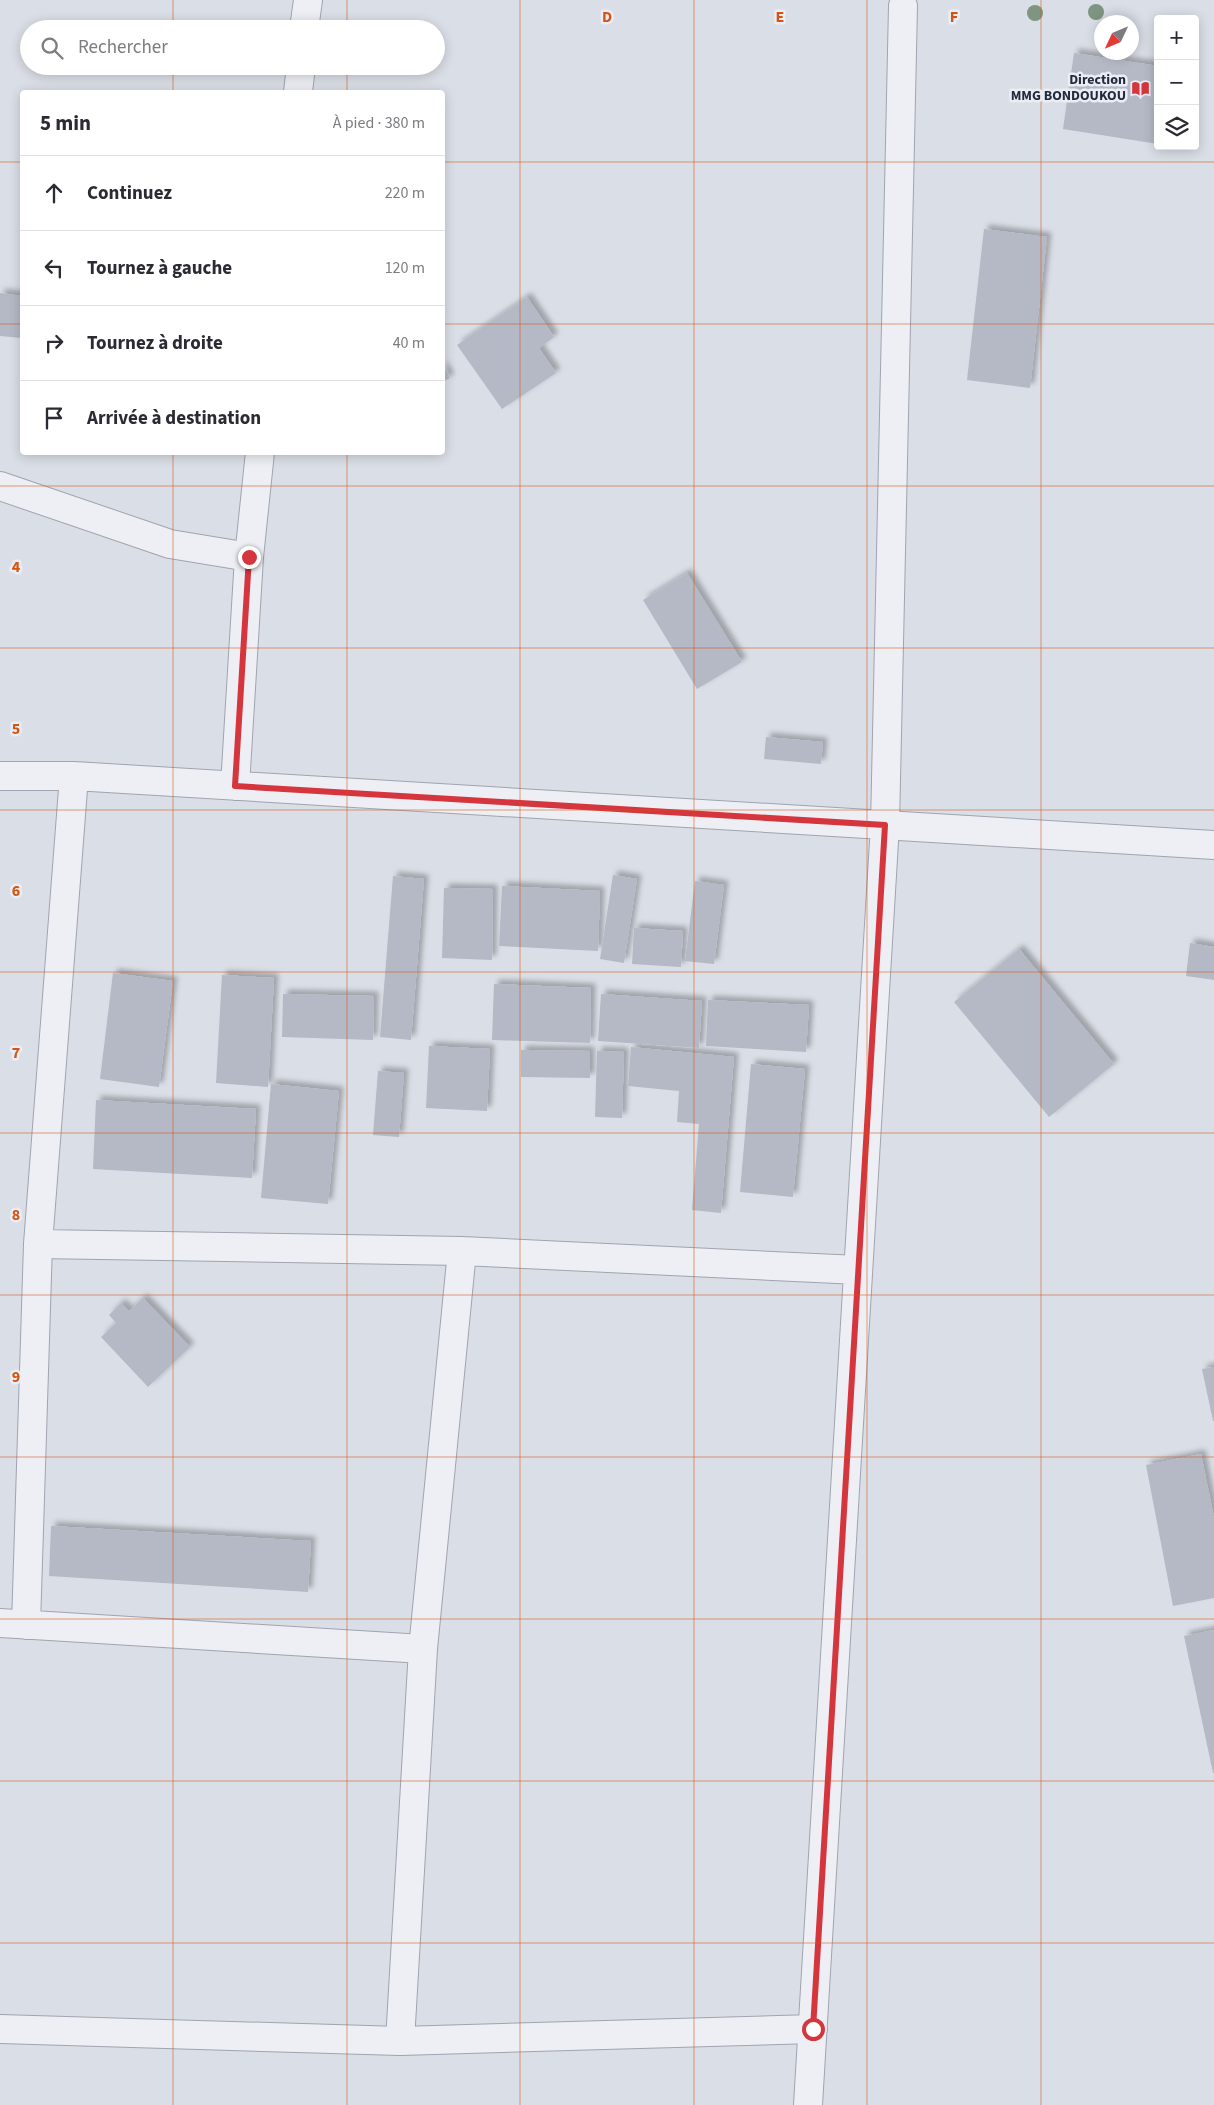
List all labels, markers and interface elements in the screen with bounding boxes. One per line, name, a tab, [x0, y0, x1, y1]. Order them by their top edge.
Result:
text: D	[602, 6, 612, 28]
text: E	[776, 6, 784, 28]
text: F	[950, 6, 958, 28]
north arrow	[1094, 15, 1139, 60]
map controls	[1154, 15, 1199, 150]
button: +	[1154, 15, 1199, 60]
search box	[20, 20, 445, 75]
icon: search	[38, 34, 66, 62]
text: Rechercher	[78, 34, 168, 61]
button: −	[1154, 60, 1199, 105]
place label: Direction MMG BONDOUKOU	[1011, 70, 1126, 106]
library icon: Direction MMG BONDOUKOU	[1130, 78, 1150, 98]
button: layers	[1154, 105, 1199, 150]
text: 5 min	[40, 108, 91, 138]
text: À pied · 380 m	[333, 112, 425, 134]
icon: ahead	[40, 179, 68, 207]
text: Continuez	[87, 180, 172, 207]
text: 220 m	[385, 182, 425, 204]
icon: left	[40, 254, 68, 282]
text: Tournez à gauche	[87, 255, 232, 282]
text: 120 m	[385, 257, 425, 279]
icon: right	[40, 329, 68, 357]
text: Tournez à droite	[87, 330, 223, 357]
text: 40 m	[393, 332, 425, 354]
icon: arrive	[40, 404, 68, 432]
text: Arrivée à destination	[87, 405, 261, 432]
route end	[238, 546, 261, 569]
text: 4	[12, 556, 21, 578]
text: 5	[12, 718, 20, 740]
text: 6	[12, 880, 20, 902]
text: 7	[12, 1042, 20, 1064]
text: 8	[12, 1204, 20, 1226]
text: 9	[12, 1366, 20, 1388]
route start	[802, 2018, 825, 2041]

